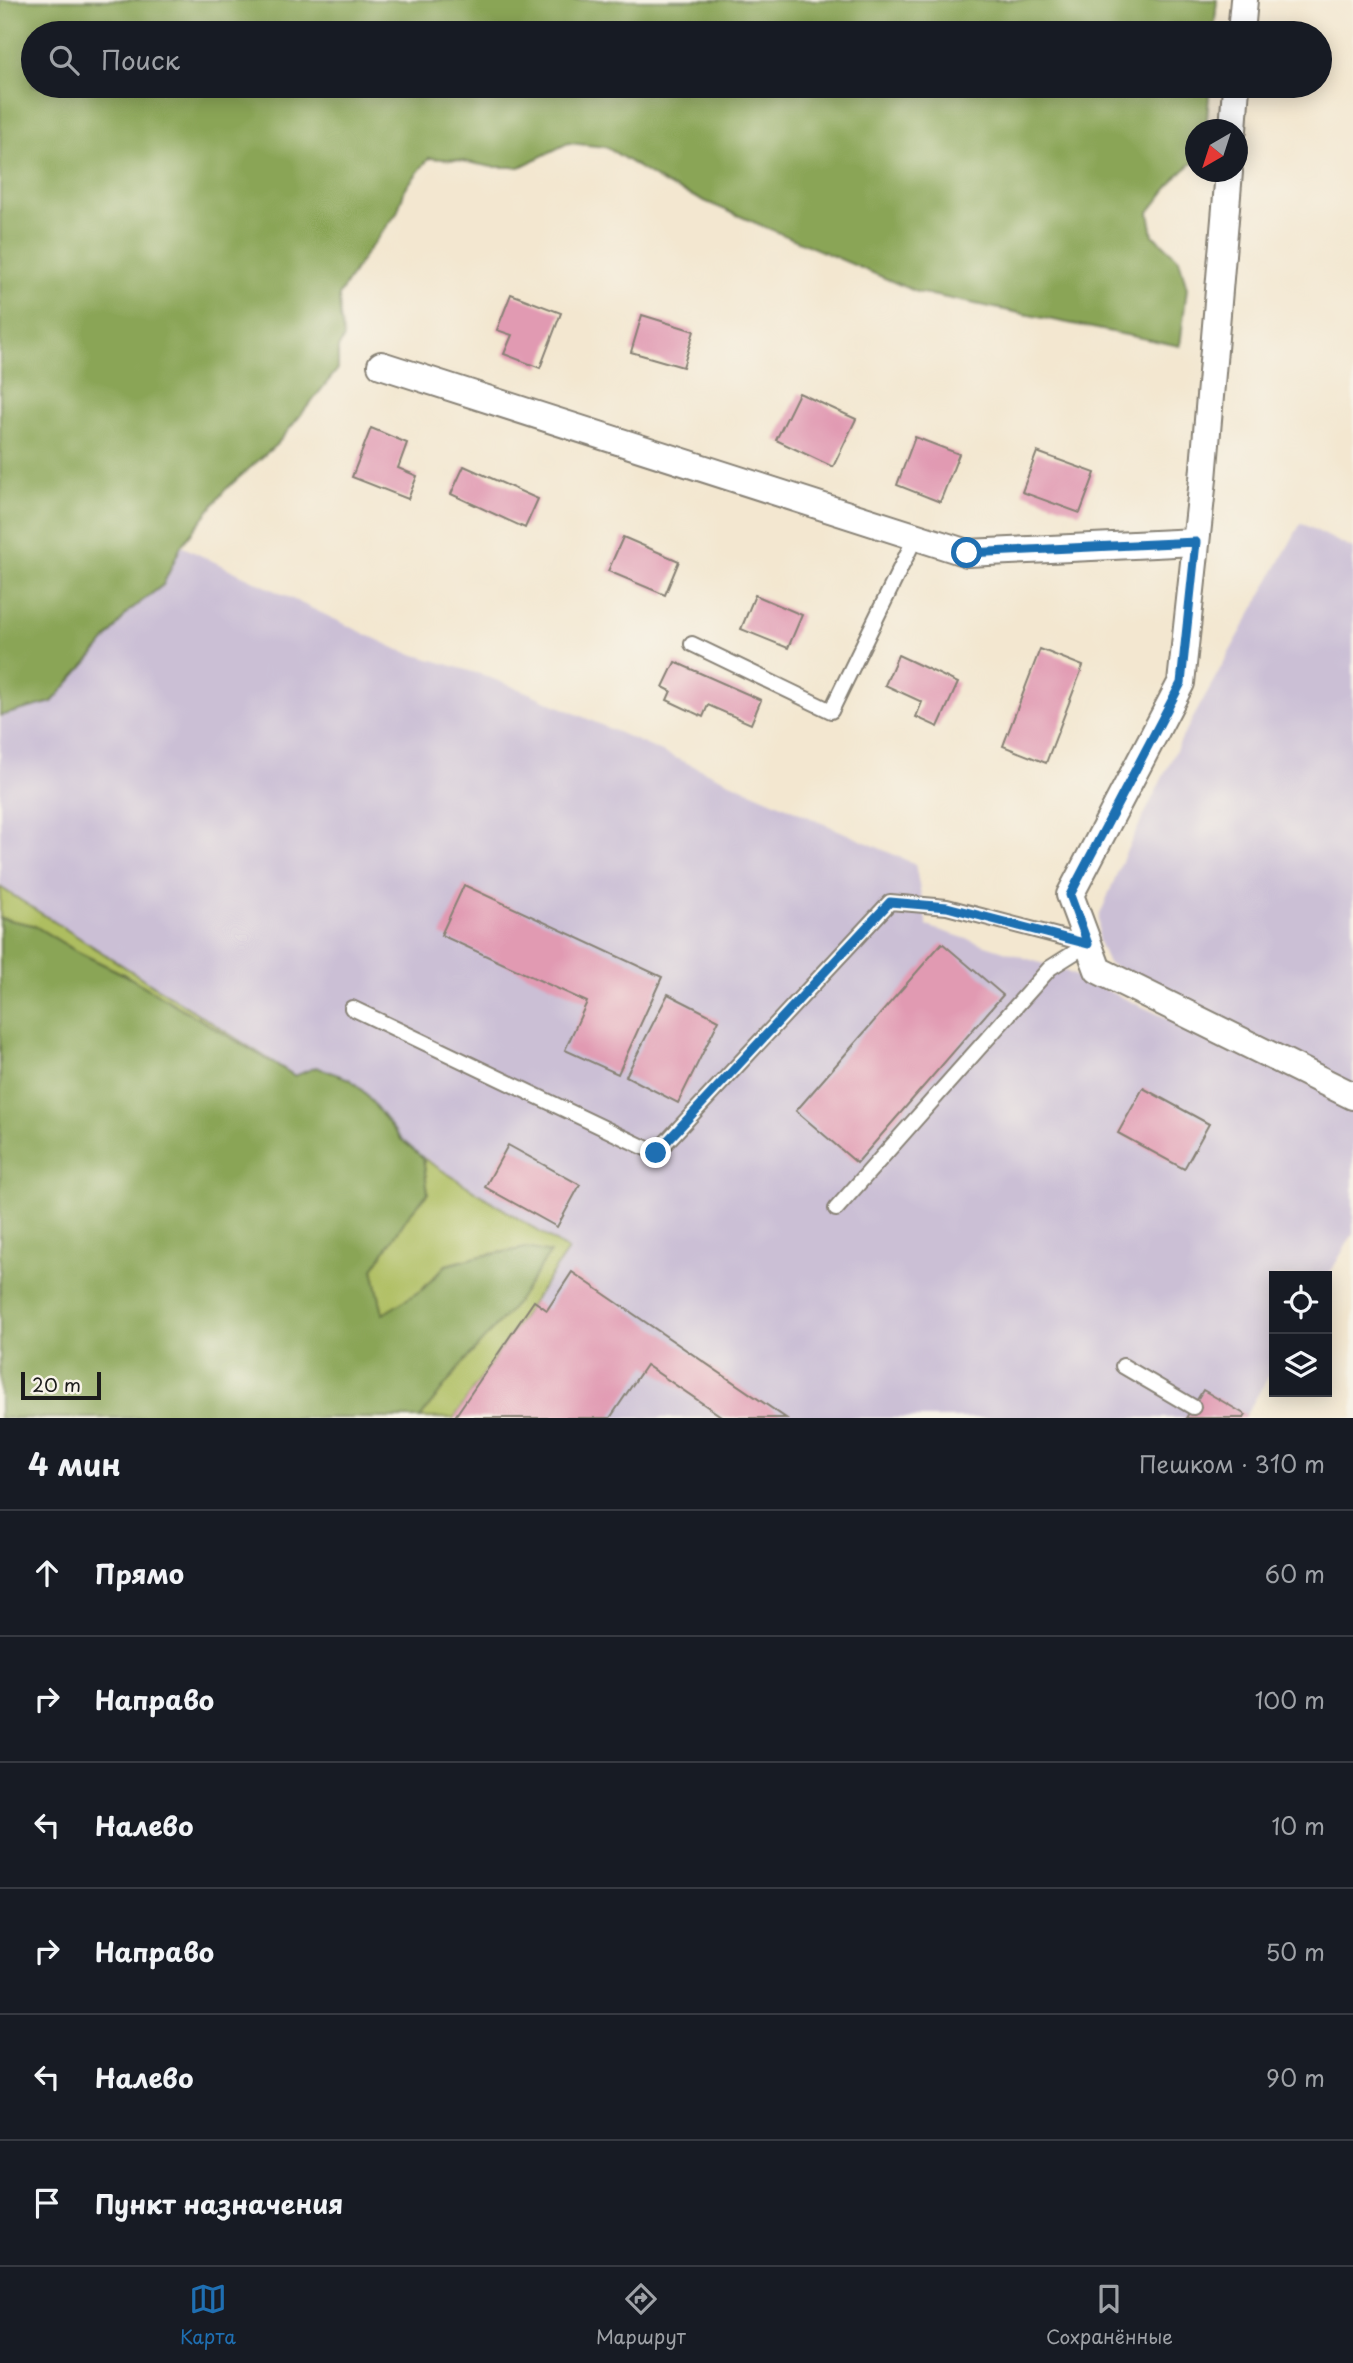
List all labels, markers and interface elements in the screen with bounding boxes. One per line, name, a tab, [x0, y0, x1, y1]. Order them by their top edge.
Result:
search box	[21, 21, 1332, 98]
text: Поиск	[101, 40, 180, 79]
icon: search	[45, 41, 83, 79]
north arrow	[1185, 119, 1248, 182]
route start	[951, 537, 982, 568]
route end	[640, 1137, 671, 1168]
map controls	[1269, 1271, 1332, 1397]
button: locate	[1269, 1271, 1332, 1334]
button: layers	[1269, 1334, 1332, 1397]
scale bar	[21, 1369, 102, 1401]
text: 20 m	[32, 1370, 81, 1398]
text: 4 мин	[28, 1441, 121, 1486]
text: Пешком · 310 m	[1139, 1446, 1325, 1481]
icon: ahead	[28, 1554, 66, 1592]
text: Прямо	[95, 1554, 184, 1593]
text: 60 m	[1265, 1556, 1325, 1591]
icon: right	[28, 1680, 66, 1718]
text: Направо	[95, 1680, 214, 1719]
text: 100 m	[1255, 1682, 1325, 1717]
icon: left	[28, 1806, 66, 1844]
text: Налево	[95, 1806, 193, 1845]
text: 10 m	[1271, 1808, 1325, 1843]
icon: right	[28, 1932, 66, 1970]
text: Направо	[95, 1932, 214, 1971]
text: 50 m	[1265, 1934, 1325, 1969]
icon: left	[28, 2058, 66, 2096]
text: Налево	[95, 2058, 193, 2097]
text: 90 m	[1266, 2060, 1325, 2095]
icon: arrive	[28, 2184, 66, 2222]
text: Пункт назначения	[95, 2184, 343, 2223]
tab: Карта	[180, 2280, 236, 2350]
tab: Маршрут	[596, 2280, 686, 2350]
tab: Сохранённые	[1046, 2280, 1173, 2350]

